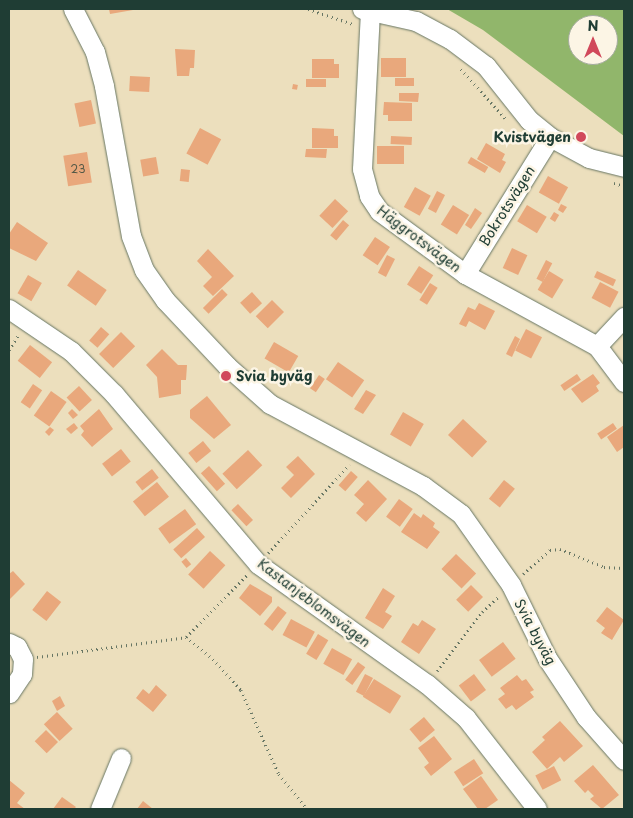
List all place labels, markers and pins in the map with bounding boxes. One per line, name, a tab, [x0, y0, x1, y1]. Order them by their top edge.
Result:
place label: Kvistvägen	[493, 129, 571, 145]
marker: Kvistvägen	[575, 131, 587, 143]
place label: Svia byväg	[236, 368, 313, 384]
marker: Svia byväg	[220, 370, 232, 382]

